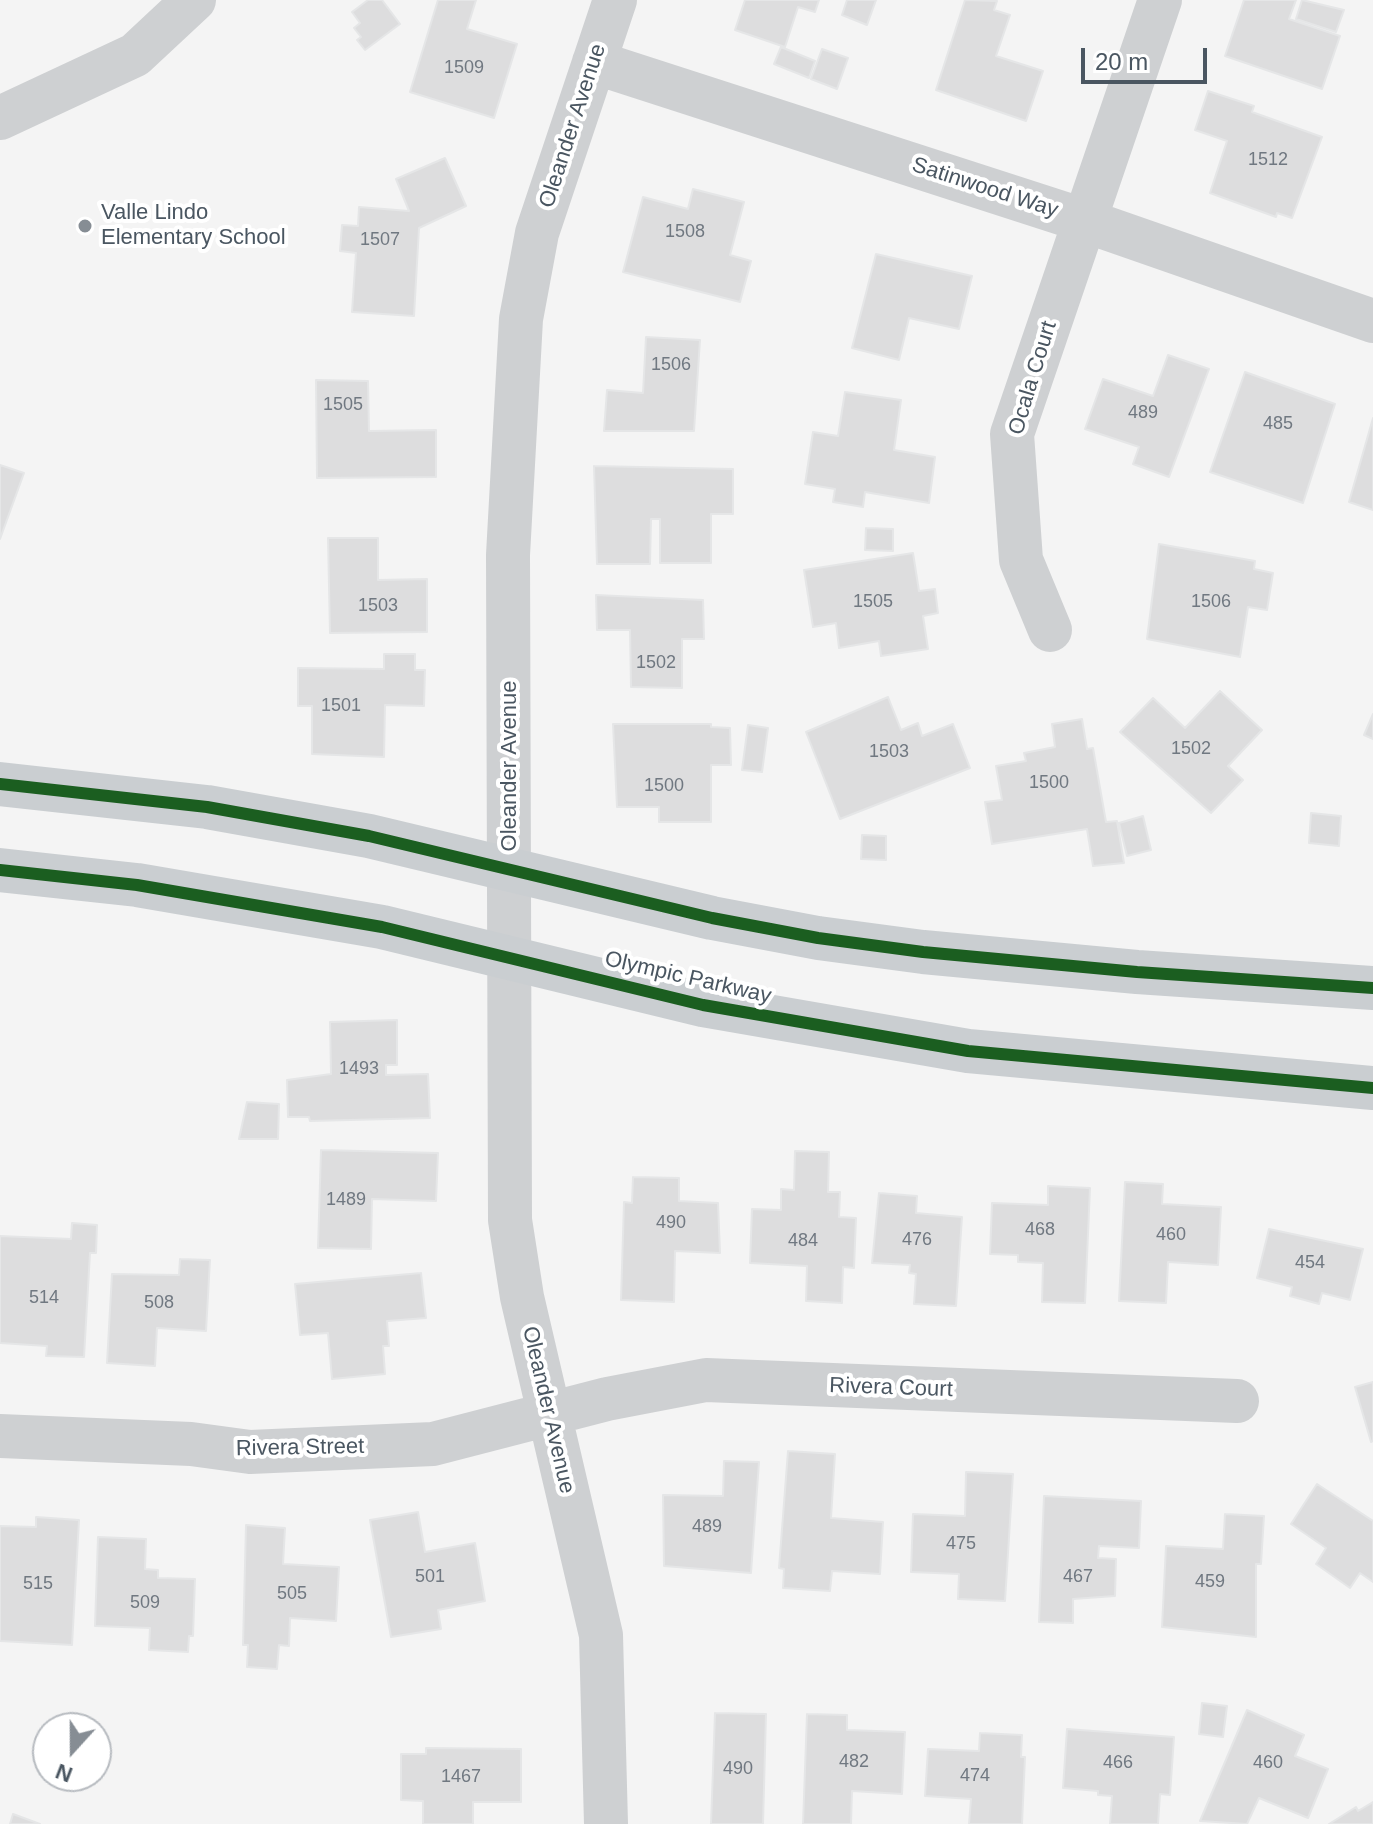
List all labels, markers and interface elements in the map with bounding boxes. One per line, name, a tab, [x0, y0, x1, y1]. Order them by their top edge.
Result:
scale bar	[1085, 32, 1211, 82]
street label: Oleander Avenue	[534, 41, 612, 211]
text: 20 m	[1095, 48, 1148, 75]
house number: 1509	[444, 57, 484, 79]
house number: 1512	[1248, 149, 1288, 171]
street label: Satinwood Way	[909, 152, 1061, 224]
place label: Valle Lindo Elementary School	[101, 200, 286, 252]
marker: Valle Lindo Elementary School	[76, 217, 94, 235]
house number: 1508	[665, 221, 705, 243]
house number: 1507	[360, 229, 400, 251]
street label: Ocala Court	[1003, 318, 1063, 438]
house number: 1506	[651, 354, 691, 376]
house number: 1505	[323, 394, 363, 416]
house number: 489	[1128, 402, 1158, 424]
house number: 485	[1263, 413, 1293, 435]
house number: 1505	[853, 591, 893, 613]
house number: 1506	[1191, 591, 1231, 613]
house number: 1503	[358, 595, 398, 617]
house number: 1502	[636, 652, 676, 674]
street label: Oleander Avenue	[497, 681, 523, 851]
house number: 1501	[321, 695, 361, 717]
house number: 1502	[1171, 738, 1211, 760]
house number: 1503	[869, 741, 909, 763]
house number: 1500	[1029, 772, 1069, 794]
house number: 1500	[644, 775, 684, 797]
street label: Olympic Parkway	[602, 946, 774, 1010]
house number: 1493	[339, 1058, 379, 1080]
house number: 1489	[326, 1189, 366, 1211]
house number: 490	[656, 1212, 686, 1234]
house number: 468	[1025, 1219, 1055, 1241]
house number: 460	[1156, 1224, 1186, 1246]
house number: 476	[902, 1229, 932, 1251]
house number: 484	[788, 1230, 818, 1252]
house number: 454	[1295, 1252, 1325, 1274]
house number: 514	[29, 1287, 59, 1309]
house number: 508	[144, 1292, 174, 1314]
street label: Oleander Avenue	[516, 1324, 580, 1496]
street label: Rivera Court	[829, 1373, 953, 1403]
street label: Rivera Street	[236, 1434, 364, 1462]
house number: 489	[692, 1516, 722, 1538]
house number: 475	[946, 1533, 976, 1555]
house number: 501	[415, 1566, 445, 1588]
house number: 467	[1063, 1566, 1093, 1588]
house number: 459	[1195, 1571, 1225, 1593]
house number: 515	[23, 1573, 53, 1595]
house number: 505	[277, 1583, 307, 1605]
house number: 509	[130, 1592, 160, 1614]
north arrow	[32, 1712, 112, 1792]
house number: 482	[839, 1751, 869, 1773]
house number: 466	[1103, 1752, 1133, 1774]
house number: 460	[1253, 1752, 1283, 1774]
text: N	[52, 1758, 76, 1788]
house number: 490	[723, 1758, 753, 1780]
house number: 474	[960, 1765, 990, 1787]
house number: 1467	[441, 1766, 481, 1788]

